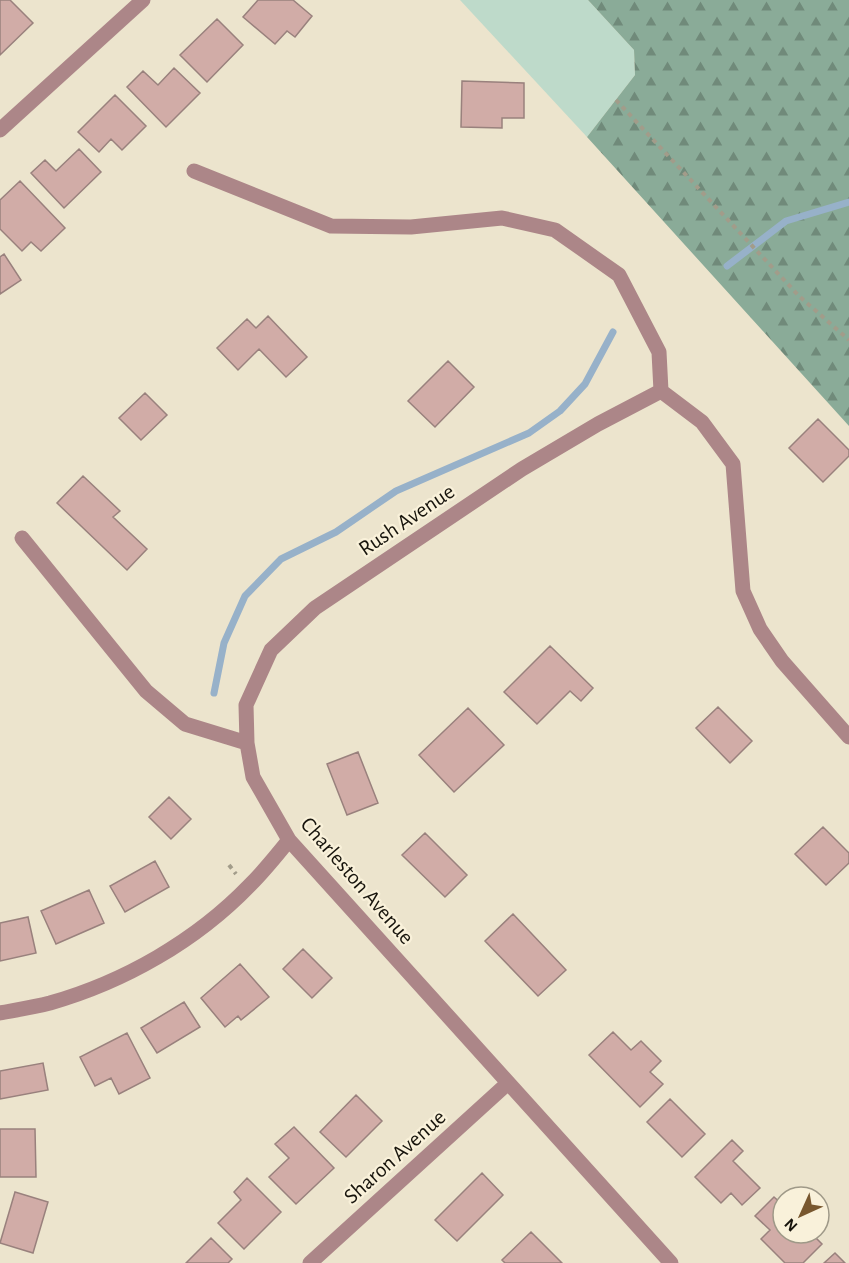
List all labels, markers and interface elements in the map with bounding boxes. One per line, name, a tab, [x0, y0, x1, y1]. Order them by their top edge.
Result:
street label: Rush Avenue	[355, 480, 458, 560]
street label: Charleston Avenue	[296, 813, 418, 948]
street label: Sharon Avenue	[340, 1106, 450, 1208]
north arrow	[771, 1185, 831, 1245]
text: N	[782, 1215, 801, 1234]

